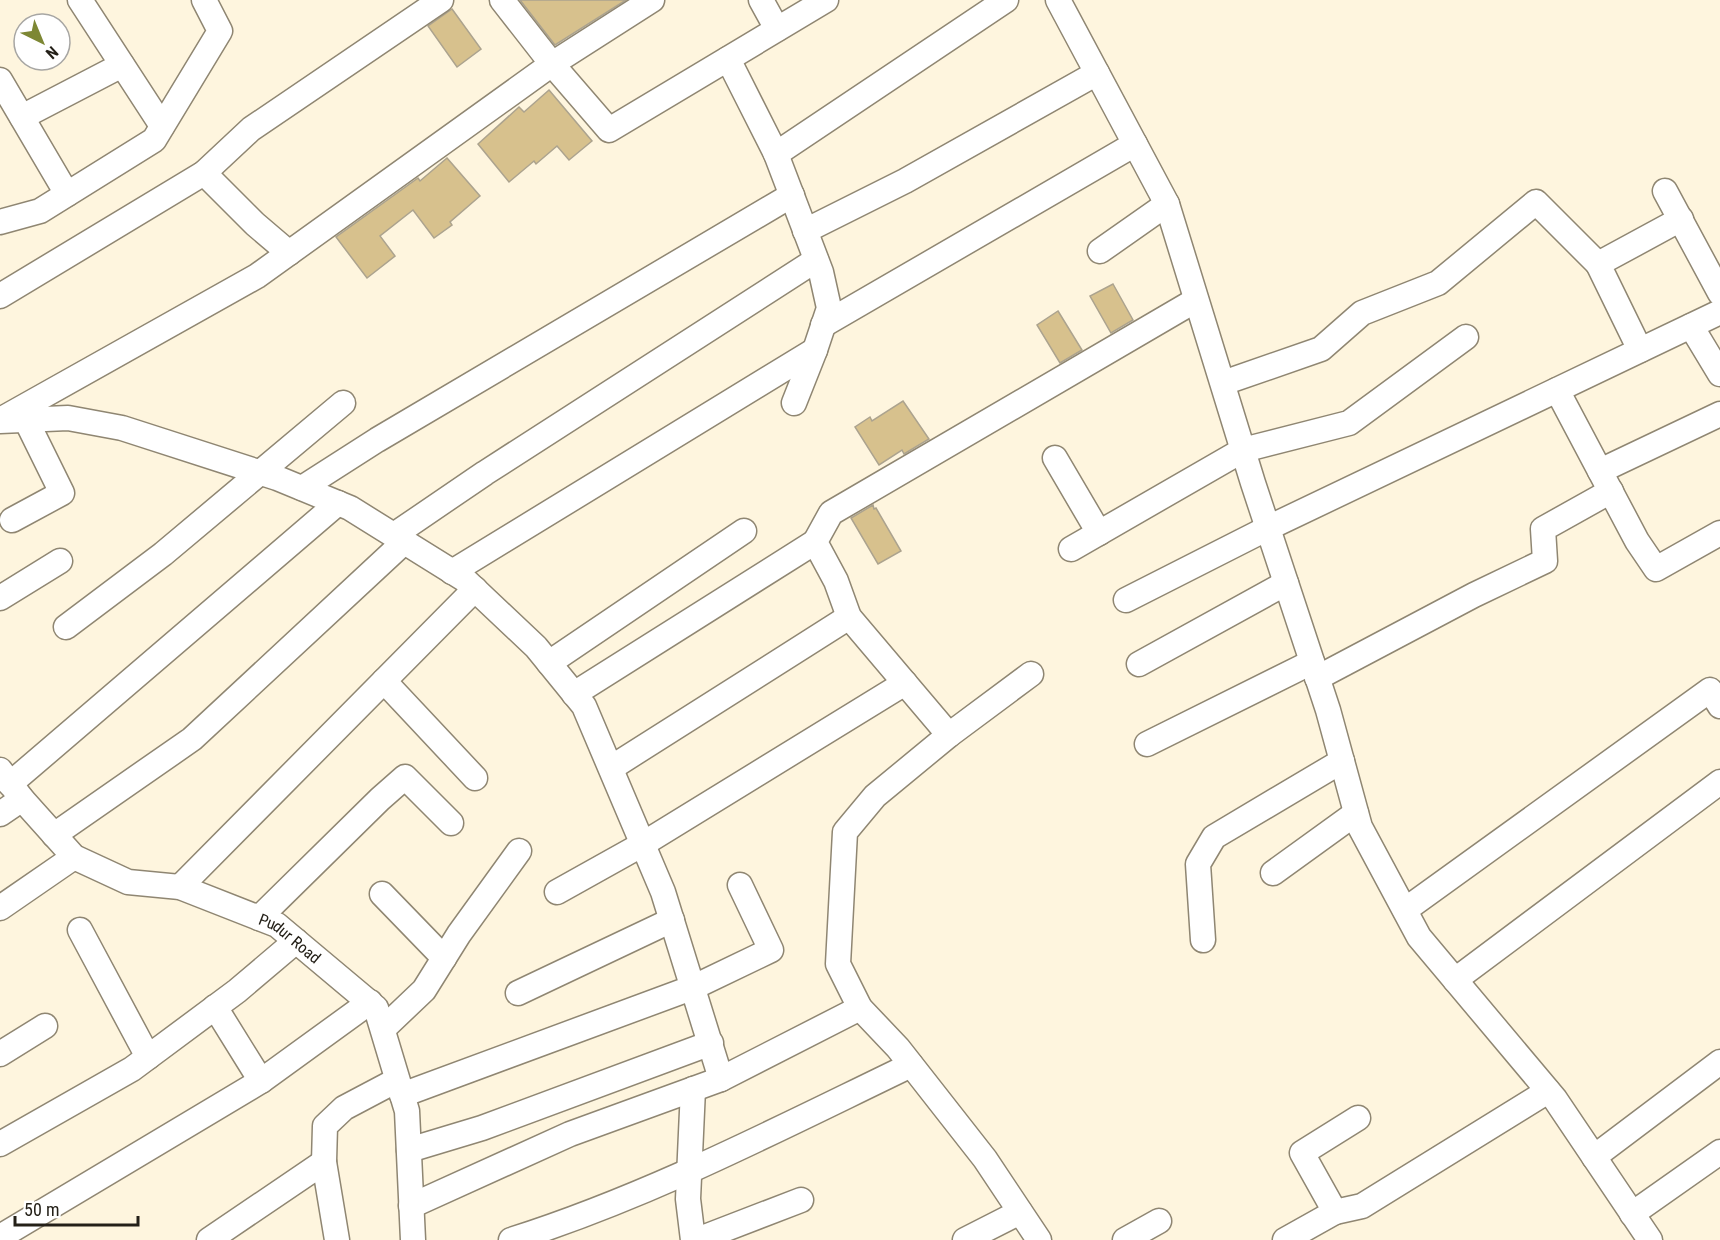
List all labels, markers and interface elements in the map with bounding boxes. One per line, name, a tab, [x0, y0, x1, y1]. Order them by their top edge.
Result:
north arrow	[12, 12, 72, 72]
text: N	[42, 42, 62, 63]
street label: Pudur Road	[256, 909, 325, 967]
scale bar	[15, 1189, 138, 1227]
text: 50 m	[24, 1199, 59, 1220]

